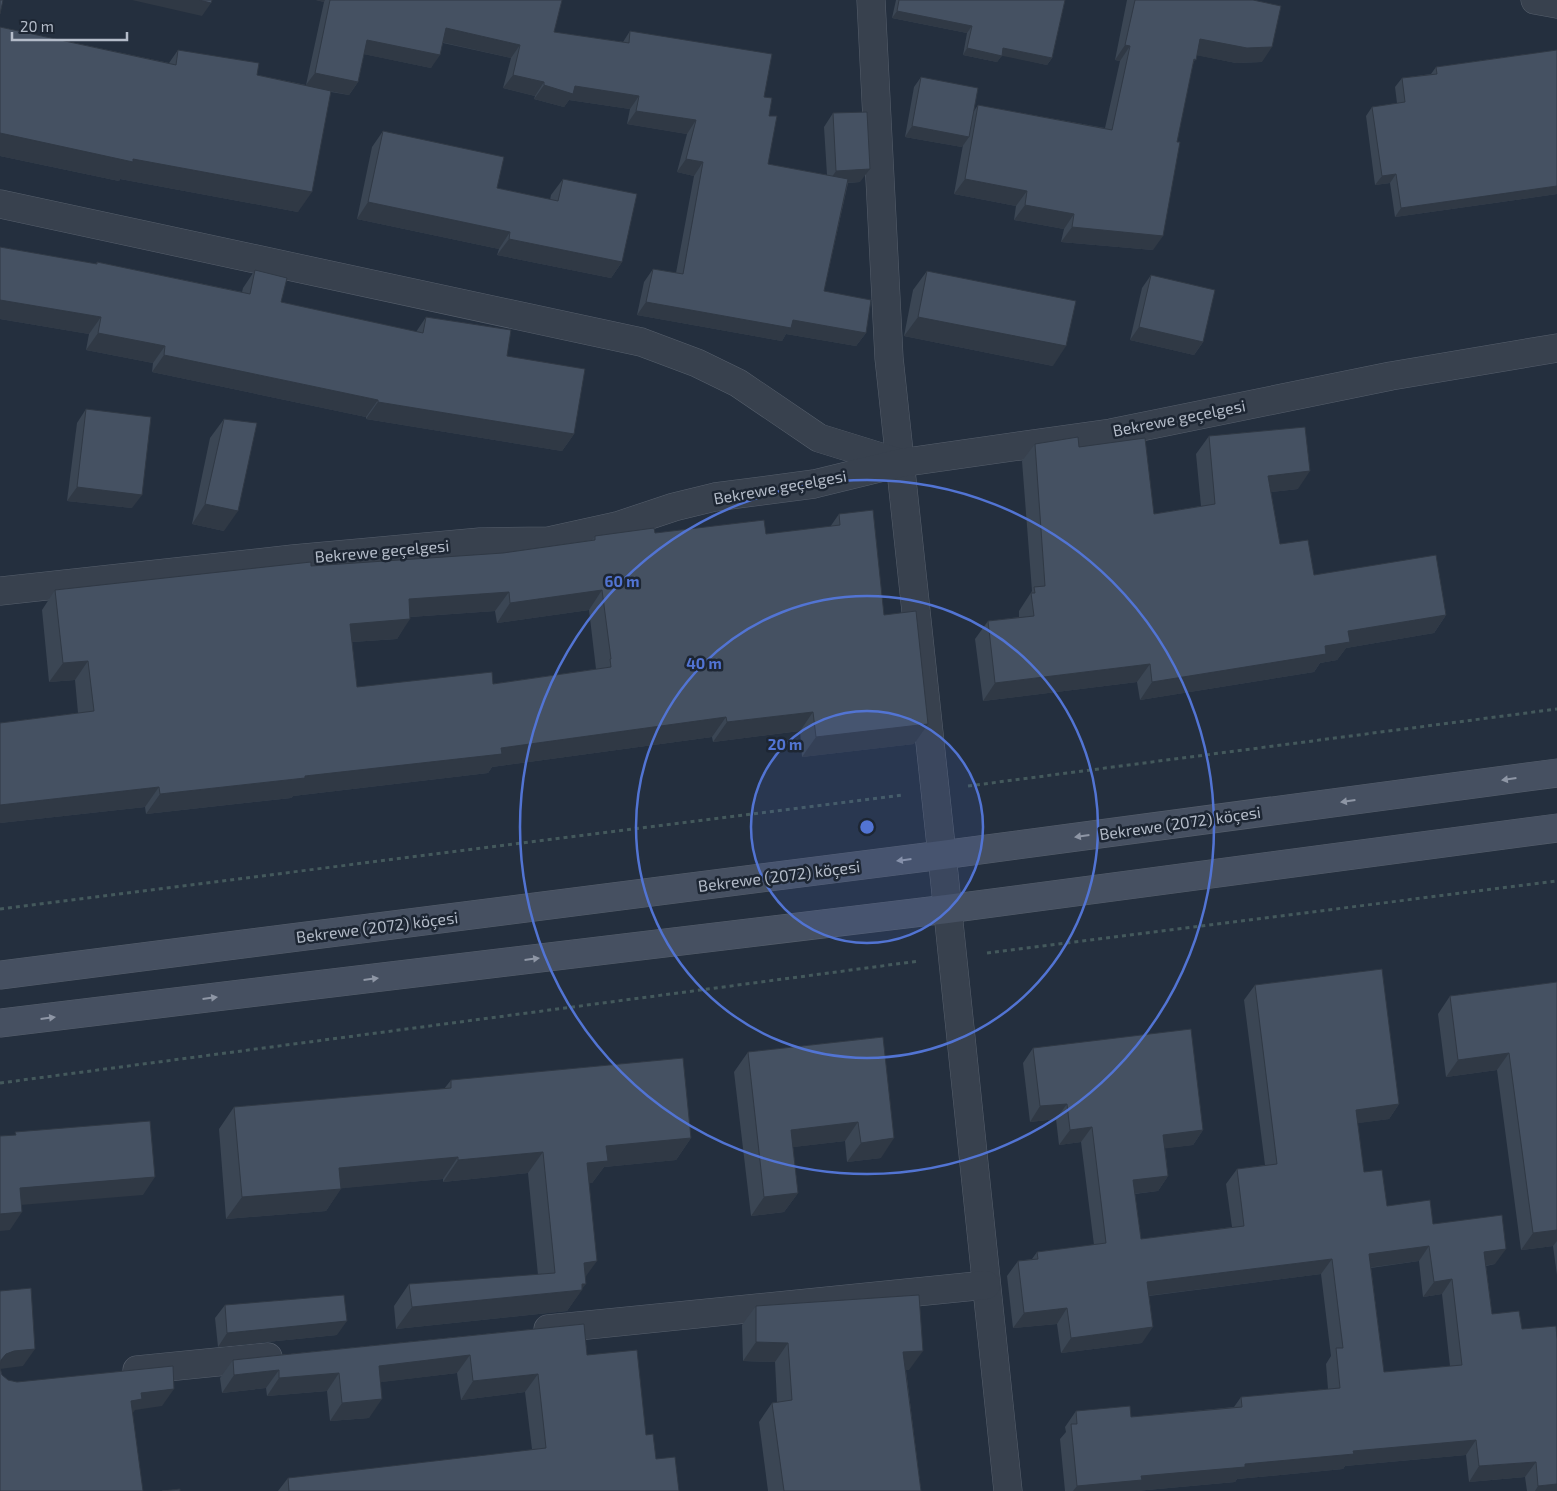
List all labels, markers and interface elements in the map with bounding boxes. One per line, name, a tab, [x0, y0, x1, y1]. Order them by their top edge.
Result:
scale bar	[12, 10, 128, 42]
text: 20 m	[20, 17, 54, 35]
street label: Bekrewe geçelgesi	[1111, 395, 1247, 441]
street label: Bekrewe geçelgesi	[712, 465, 848, 509]
street label: Bekrewe geçelgesi	[314, 535, 450, 567]
text: 60 m	[605, 572, 639, 590]
text: 40 m	[686, 654, 722, 672]
text: 20 m	[768, 735, 802, 753]
one-way arrow	[1500, 776, 1516, 784]
one-way arrow	[1339, 797, 1355, 805]
street label: Bekrewe (2072) köçesi	[1098, 802, 1262, 844]
centre of rings	[858, 818, 876, 836]
one-way arrow	[1074, 832, 1090, 840]
street label: Bekrewe (2072) köçesi	[697, 856, 861, 896]
one-way arrow	[896, 856, 912, 864]
street label: Bekrewe (2072) köçesi	[295, 907, 459, 947]
one-way arrow	[525, 955, 541, 963]
one-way arrow	[363, 975, 379, 983]
one-way arrow	[202, 994, 218, 1002]
one-way arrow	[41, 1014, 57, 1022]

